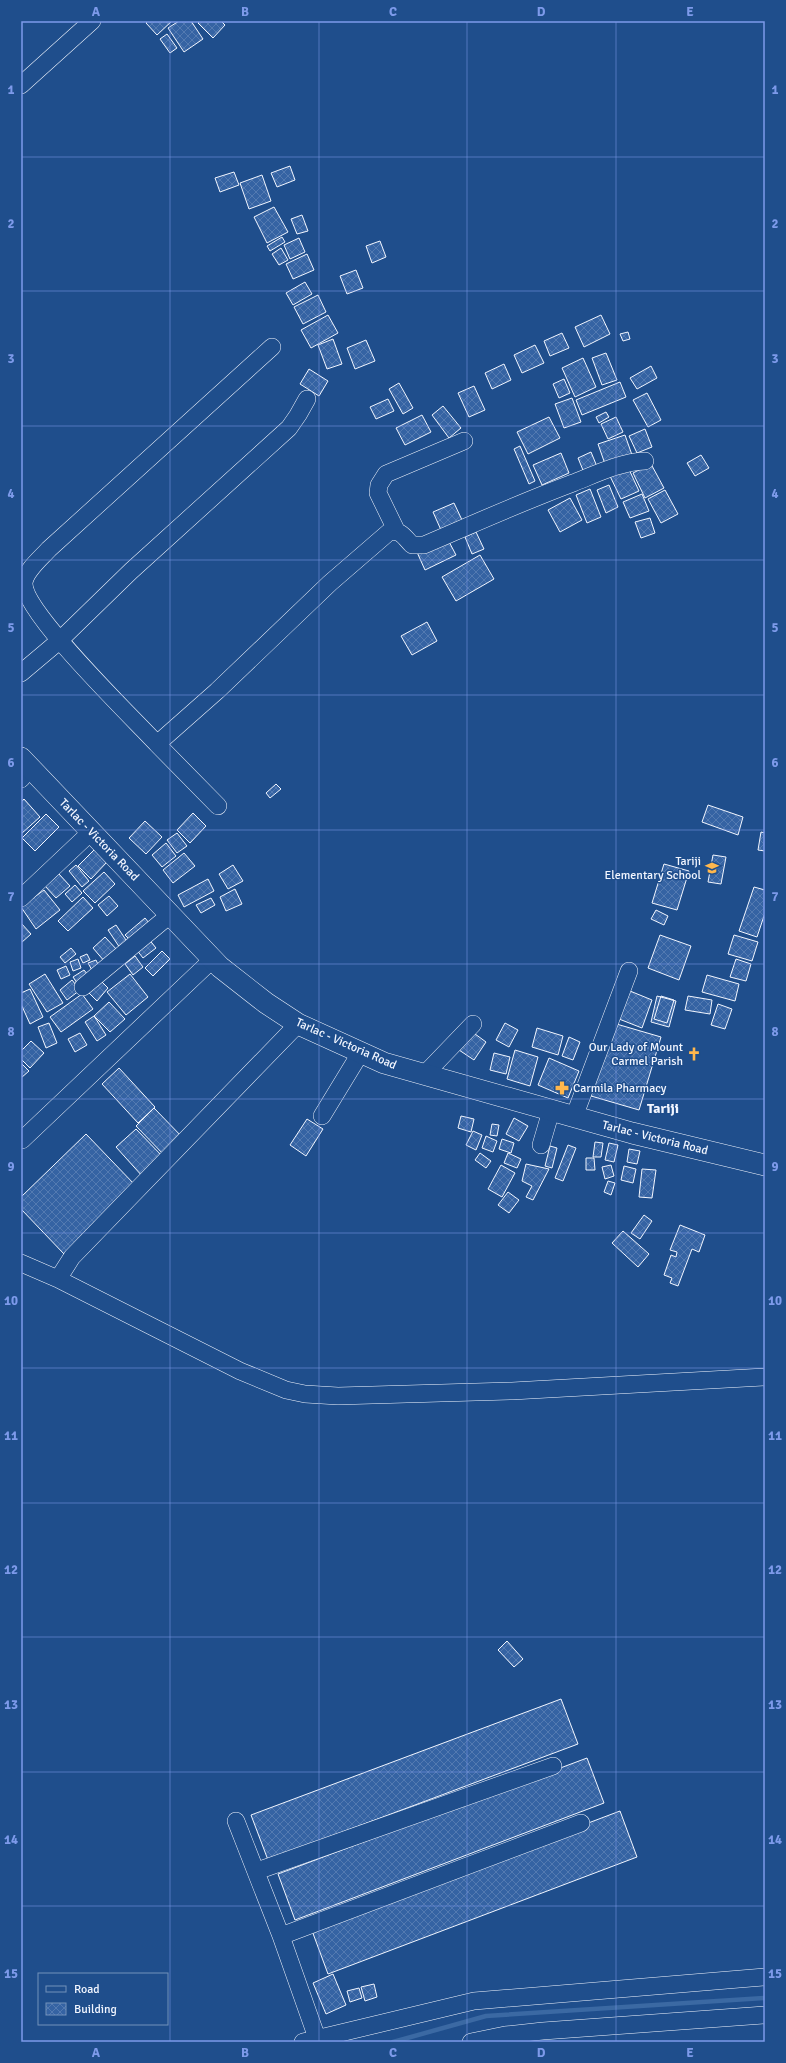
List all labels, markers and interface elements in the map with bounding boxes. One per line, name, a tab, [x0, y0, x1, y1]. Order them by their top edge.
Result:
text: A	[92, 4, 101, 20]
text: B	[241, 4, 249, 20]
text: C	[389, 4, 397, 20]
text: D	[537, 4, 546, 20]
text: E	[686, 4, 694, 20]
text: 1	[7, 82, 15, 98]
text: 1	[771, 82, 779, 98]
text: 2	[7, 216, 15, 232]
text: 2	[771, 216, 779, 232]
text: 3	[7, 351, 15, 367]
text: 3	[771, 351, 779, 367]
text: 4	[7, 486, 15, 502]
text: 4	[771, 486, 779, 502]
text: 5	[7, 620, 15, 636]
text: 5	[771, 620, 779, 636]
text: 6	[7, 755, 15, 771]
text: 6	[771, 755, 779, 771]
street label: Tarlac - Victoria Road	[56, 796, 142, 884]
place label: Tariji Elementary School	[605, 854, 701, 883]
school or university icon: Tariji Elementary School	[704, 860, 720, 876]
text: 7	[7, 889, 15, 905]
text: 7	[771, 889, 779, 905]
street label: Tarlac - Victoria Road	[293, 1015, 399, 1073]
text: 8	[7, 1024, 15, 1040]
text: 8	[771, 1024, 779, 1040]
place label: Our Lady of Mount Carmel Parish	[589, 1040, 683, 1069]
church icon: Our Lady of Mount Carmel Parish	[686, 1046, 702, 1062]
pharmacy icon: Carmila Pharmacy	[554, 1080, 570, 1096]
place label: Carmila Pharmacy	[573, 1081, 667, 1096]
district label: Tariji	[647, 1100, 679, 1117]
street label: Tarlac - Victoria Road	[600, 1118, 710, 1158]
text: 9	[7, 1159, 15, 1175]
text: 9	[771, 1159, 779, 1175]
text: 10	[4, 1293, 18, 1309]
text: 10	[768, 1293, 782, 1309]
text: 11	[4, 1428, 18, 1444]
text: 11	[768, 1428, 782, 1444]
text: 12	[4, 1562, 18, 1578]
text: 12	[768, 1562, 782, 1578]
text: 13	[4, 1697, 18, 1713]
text: 13	[768, 1697, 782, 1713]
text: 14	[4, 1832, 18, 1848]
text: 14	[768, 1832, 782, 1848]
text: 15	[4, 1966, 18, 1982]
text: 15	[768, 1966, 782, 1982]
legend	[38, 1973, 168, 2025]
text: Road	[74, 1982, 100, 1997]
text: Building	[74, 2002, 117, 2017]
text: A	[92, 2045, 101, 2061]
text: B	[241, 2045, 249, 2061]
text: C	[389, 2045, 397, 2061]
text: D	[537, 2045, 546, 2061]
text: E	[686, 2045, 694, 2061]

